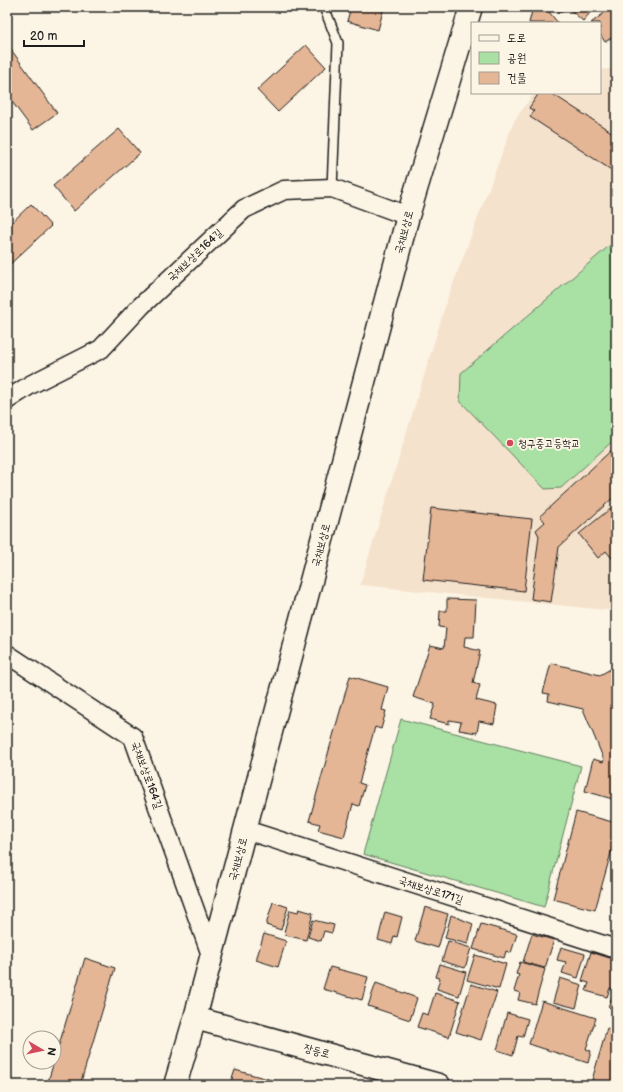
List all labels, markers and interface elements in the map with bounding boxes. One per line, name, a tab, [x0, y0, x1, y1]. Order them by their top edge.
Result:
scale bar	[24, 22, 84, 48]
legend	[471, 22, 601, 94]
text: 20 m	[30, 29, 57, 44]
text: 도로	[507, 31, 526, 46]
text: 공원	[507, 51, 526, 66]
text: 건물	[507, 71, 527, 86]
street label: 국채보상로	[392, 209, 416, 255]
street label: 국채보상로164길	[165, 226, 225, 284]
place label: 청구중고등학교	[518, 437, 580, 450]
marker: 청구중고등학교	[505, 438, 515, 448]
street label: 국채보상로	[309, 522, 333, 568]
street label: 국채보상로164길	[129, 740, 165, 811]
street label: 국채보상로	[226, 836, 250, 882]
street label: 국채보상로171길	[397, 873, 465, 907]
north arrow	[22, 1030, 62, 1070]
street label: 장등로	[302, 1041, 332, 1061]
text: N	[44, 1046, 58, 1057]

